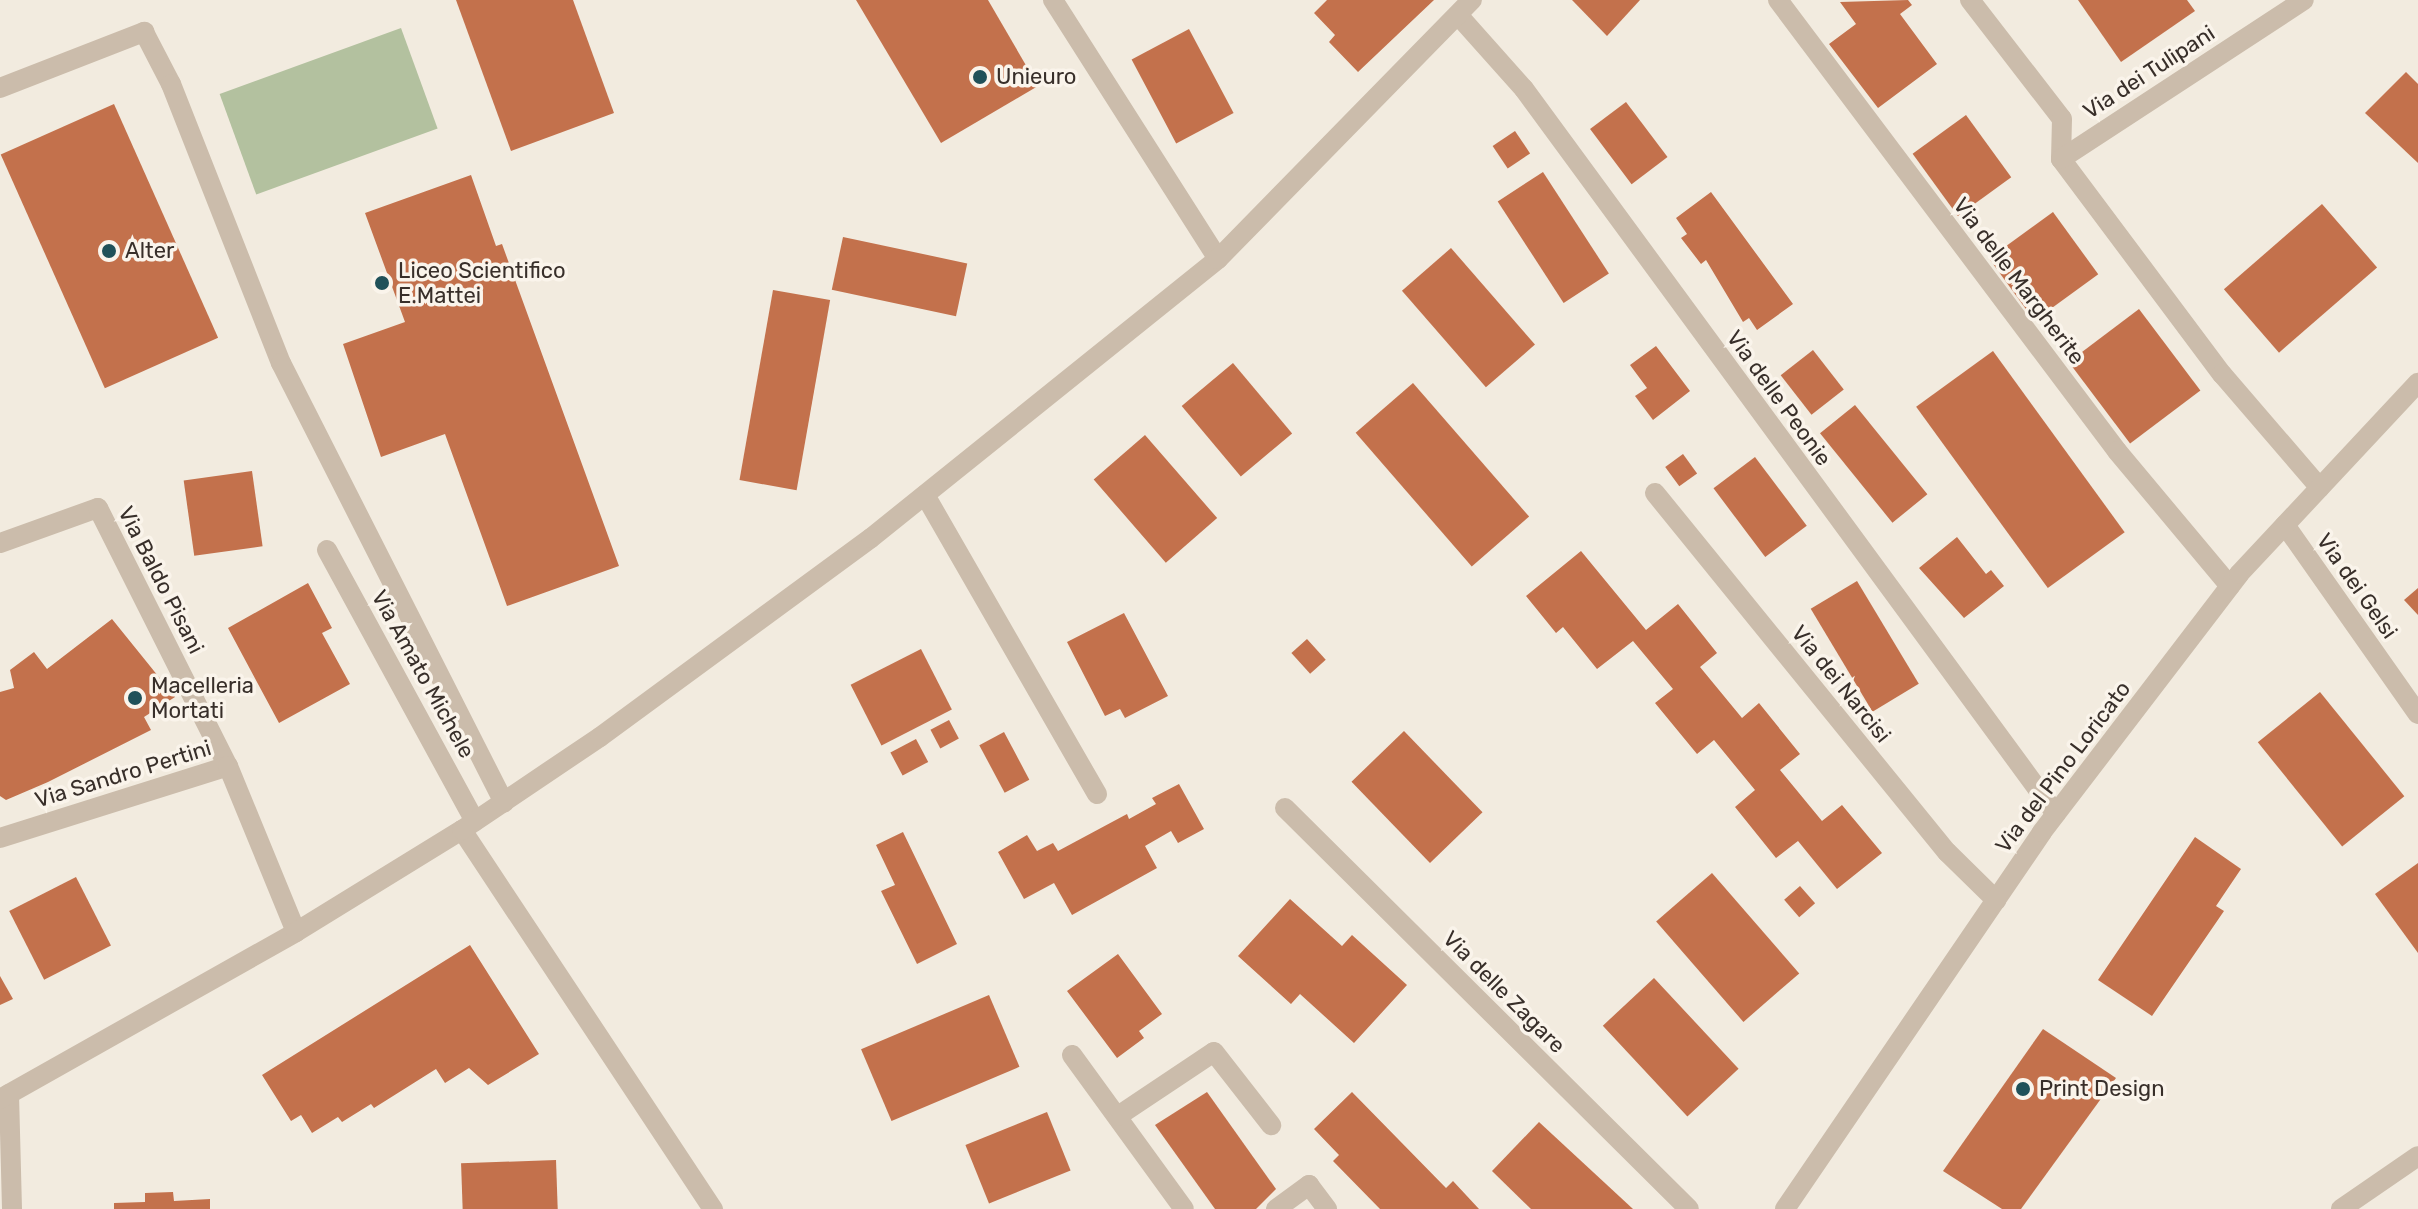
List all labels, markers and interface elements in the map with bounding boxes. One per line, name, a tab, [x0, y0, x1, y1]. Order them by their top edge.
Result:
street label: Via dei Tulipani	[2078, 20, 2220, 124]
place label: Unieuro	[996, 64, 1076, 90]
marker: Unieuro	[971, 68, 989, 86]
street label: Via delle Margherite	[1948, 192, 2090, 370]
place label: Alter	[125, 238, 174, 264]
marker: Alter	[100, 242, 118, 260]
place label: Liceo Scientifico E.Mattei	[398, 257, 566, 308]
marker: Liceo Scientifico E.Mattei	[373, 274, 391, 292]
street label: Via delle Peonie	[1721, 325, 1837, 471]
street label: Via Baldo Pisani	[112, 502, 210, 658]
street label: Via dei Gelsi	[2311, 528, 2403, 644]
street label: Via Amato Michele	[366, 585, 480, 763]
street label: Via dei Narcisi	[1786, 620, 1896, 748]
place label: Macelleria Mortati	[151, 672, 254, 724]
street label: Via del Pino Loricato	[1990, 676, 2136, 858]
marker: Macelleria Mortati	[126, 689, 144, 707]
street label: Via Sandro Pertini	[32, 735, 214, 813]
street label: Via delle Zagare	[1437, 925, 1571, 1059]
place label: Print Design	[2039, 1076, 2164, 1102]
marker: Print Design	[2014, 1080, 2032, 1098]

